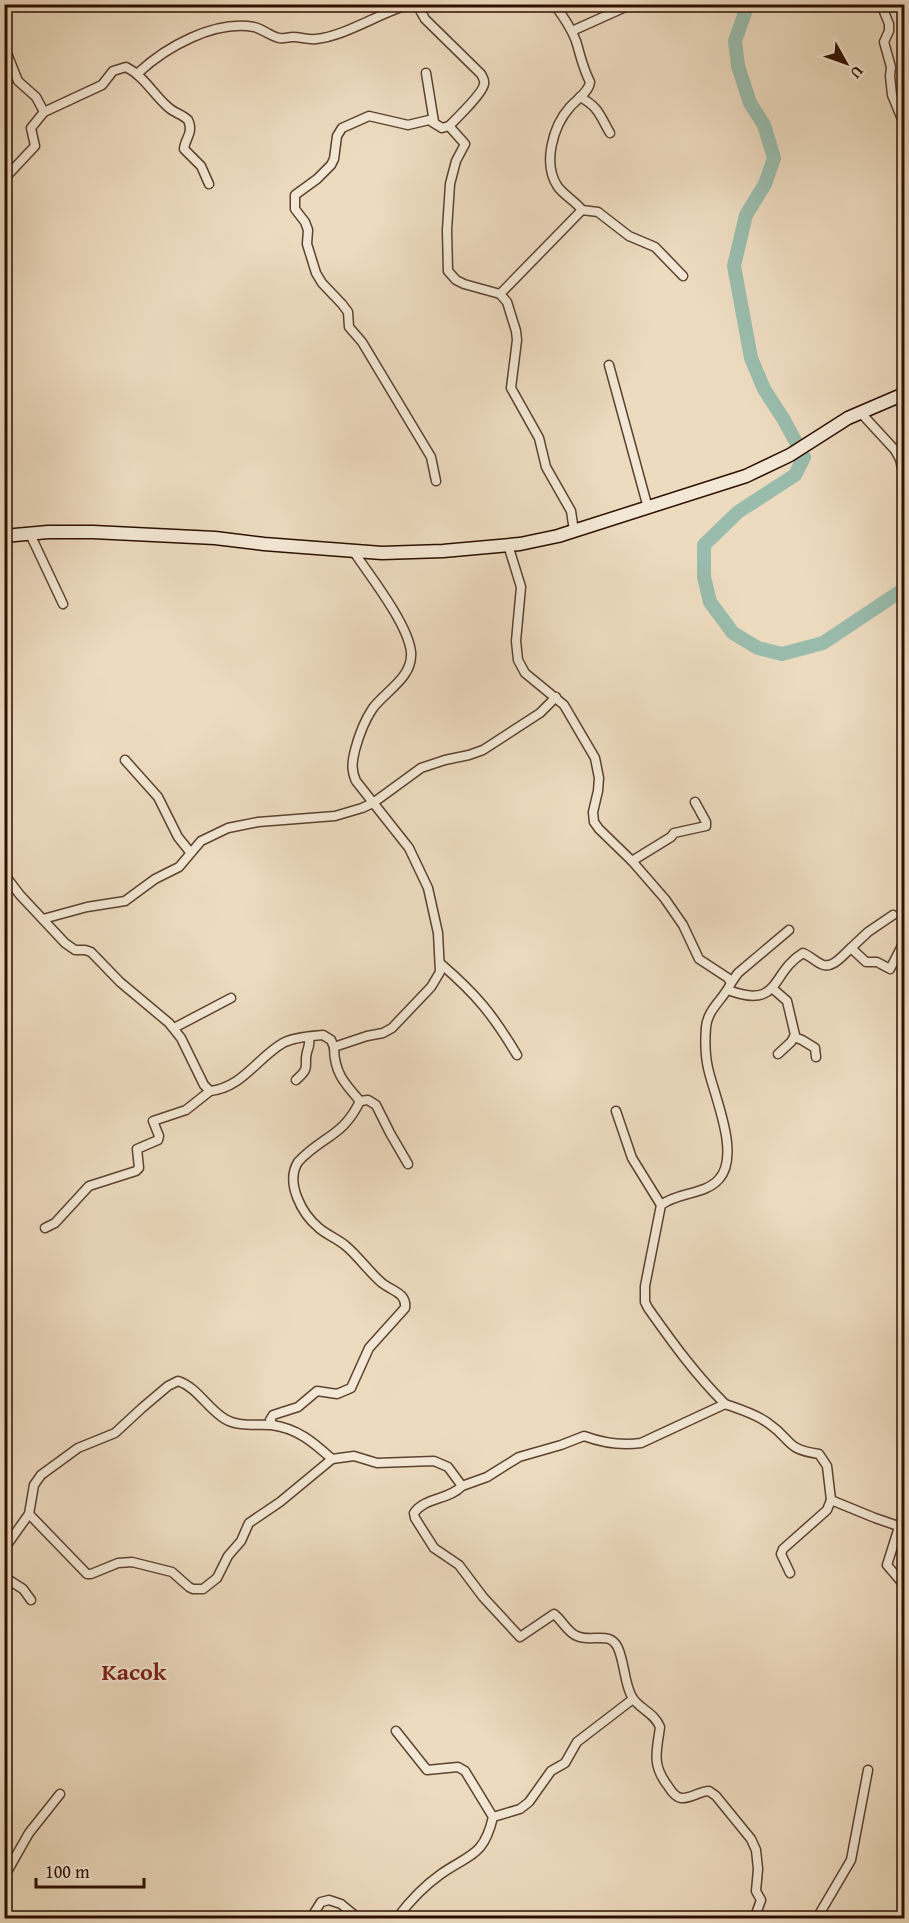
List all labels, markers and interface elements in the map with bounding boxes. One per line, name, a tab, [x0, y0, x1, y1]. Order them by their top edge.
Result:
north arrow	[816, 33, 876, 93]
text: U	[845, 61, 870, 85]
district label: Kacok	[102, 1654, 167, 1689]
scale bar	[36, 1851, 144, 1889]
text: 100 m	[45, 1858, 90, 1885]

